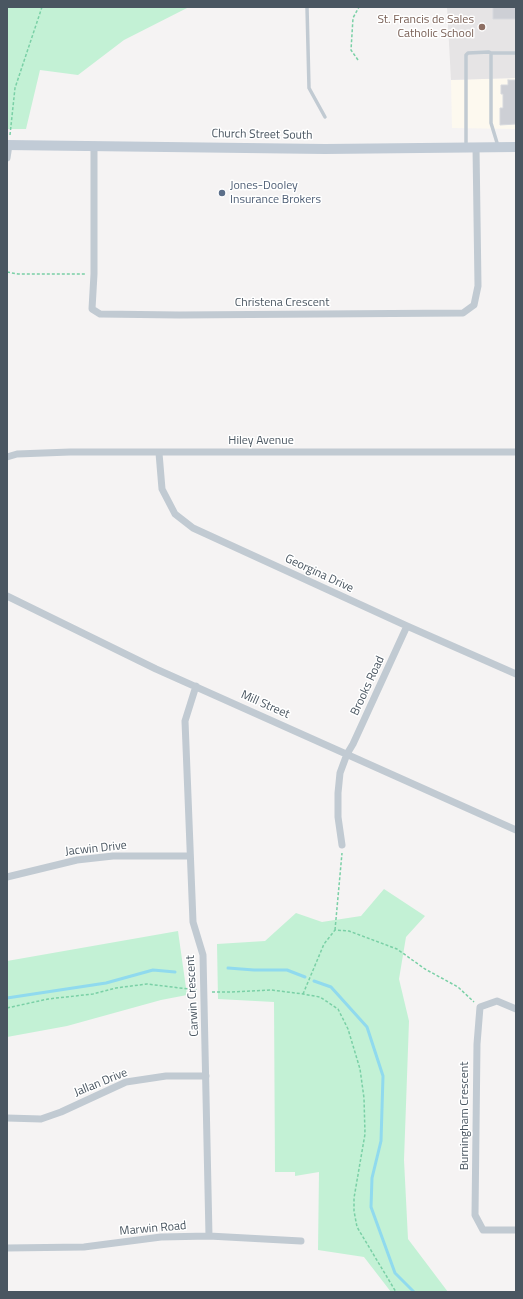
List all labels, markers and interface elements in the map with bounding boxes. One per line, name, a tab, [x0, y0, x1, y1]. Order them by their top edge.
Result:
place label: St. Francis de Sales Catholic School	[377, 13, 474, 41]
marker: St. Francis de Sales Catholic School	[477, 22, 487, 32]
street label: Church Street South	[211, 127, 313, 143]
place label: Jones-Dooley Insurance Brokers	[230, 179, 321, 207]
marker: Jones-Dooley Insurance Brokers	[217, 188, 227, 198]
street label: Christena Crescent	[235, 296, 329, 310]
street label: Hiley Avenue	[228, 434, 294, 448]
street label: Georgina Drive	[282, 552, 356, 596]
street label: Brooks Road	[348, 654, 388, 718]
street label: Mill Street	[238, 688, 292, 722]
street label: Jacwin Drive	[65, 839, 127, 859]
street label: Carwin Crescent	[184, 955, 202, 1037]
street label: Burningham Crescent	[458, 1062, 472, 1170]
street label: Jallan Drive	[72, 1066, 130, 1100]
street label: Marwin Road	[119, 1219, 187, 1239]

